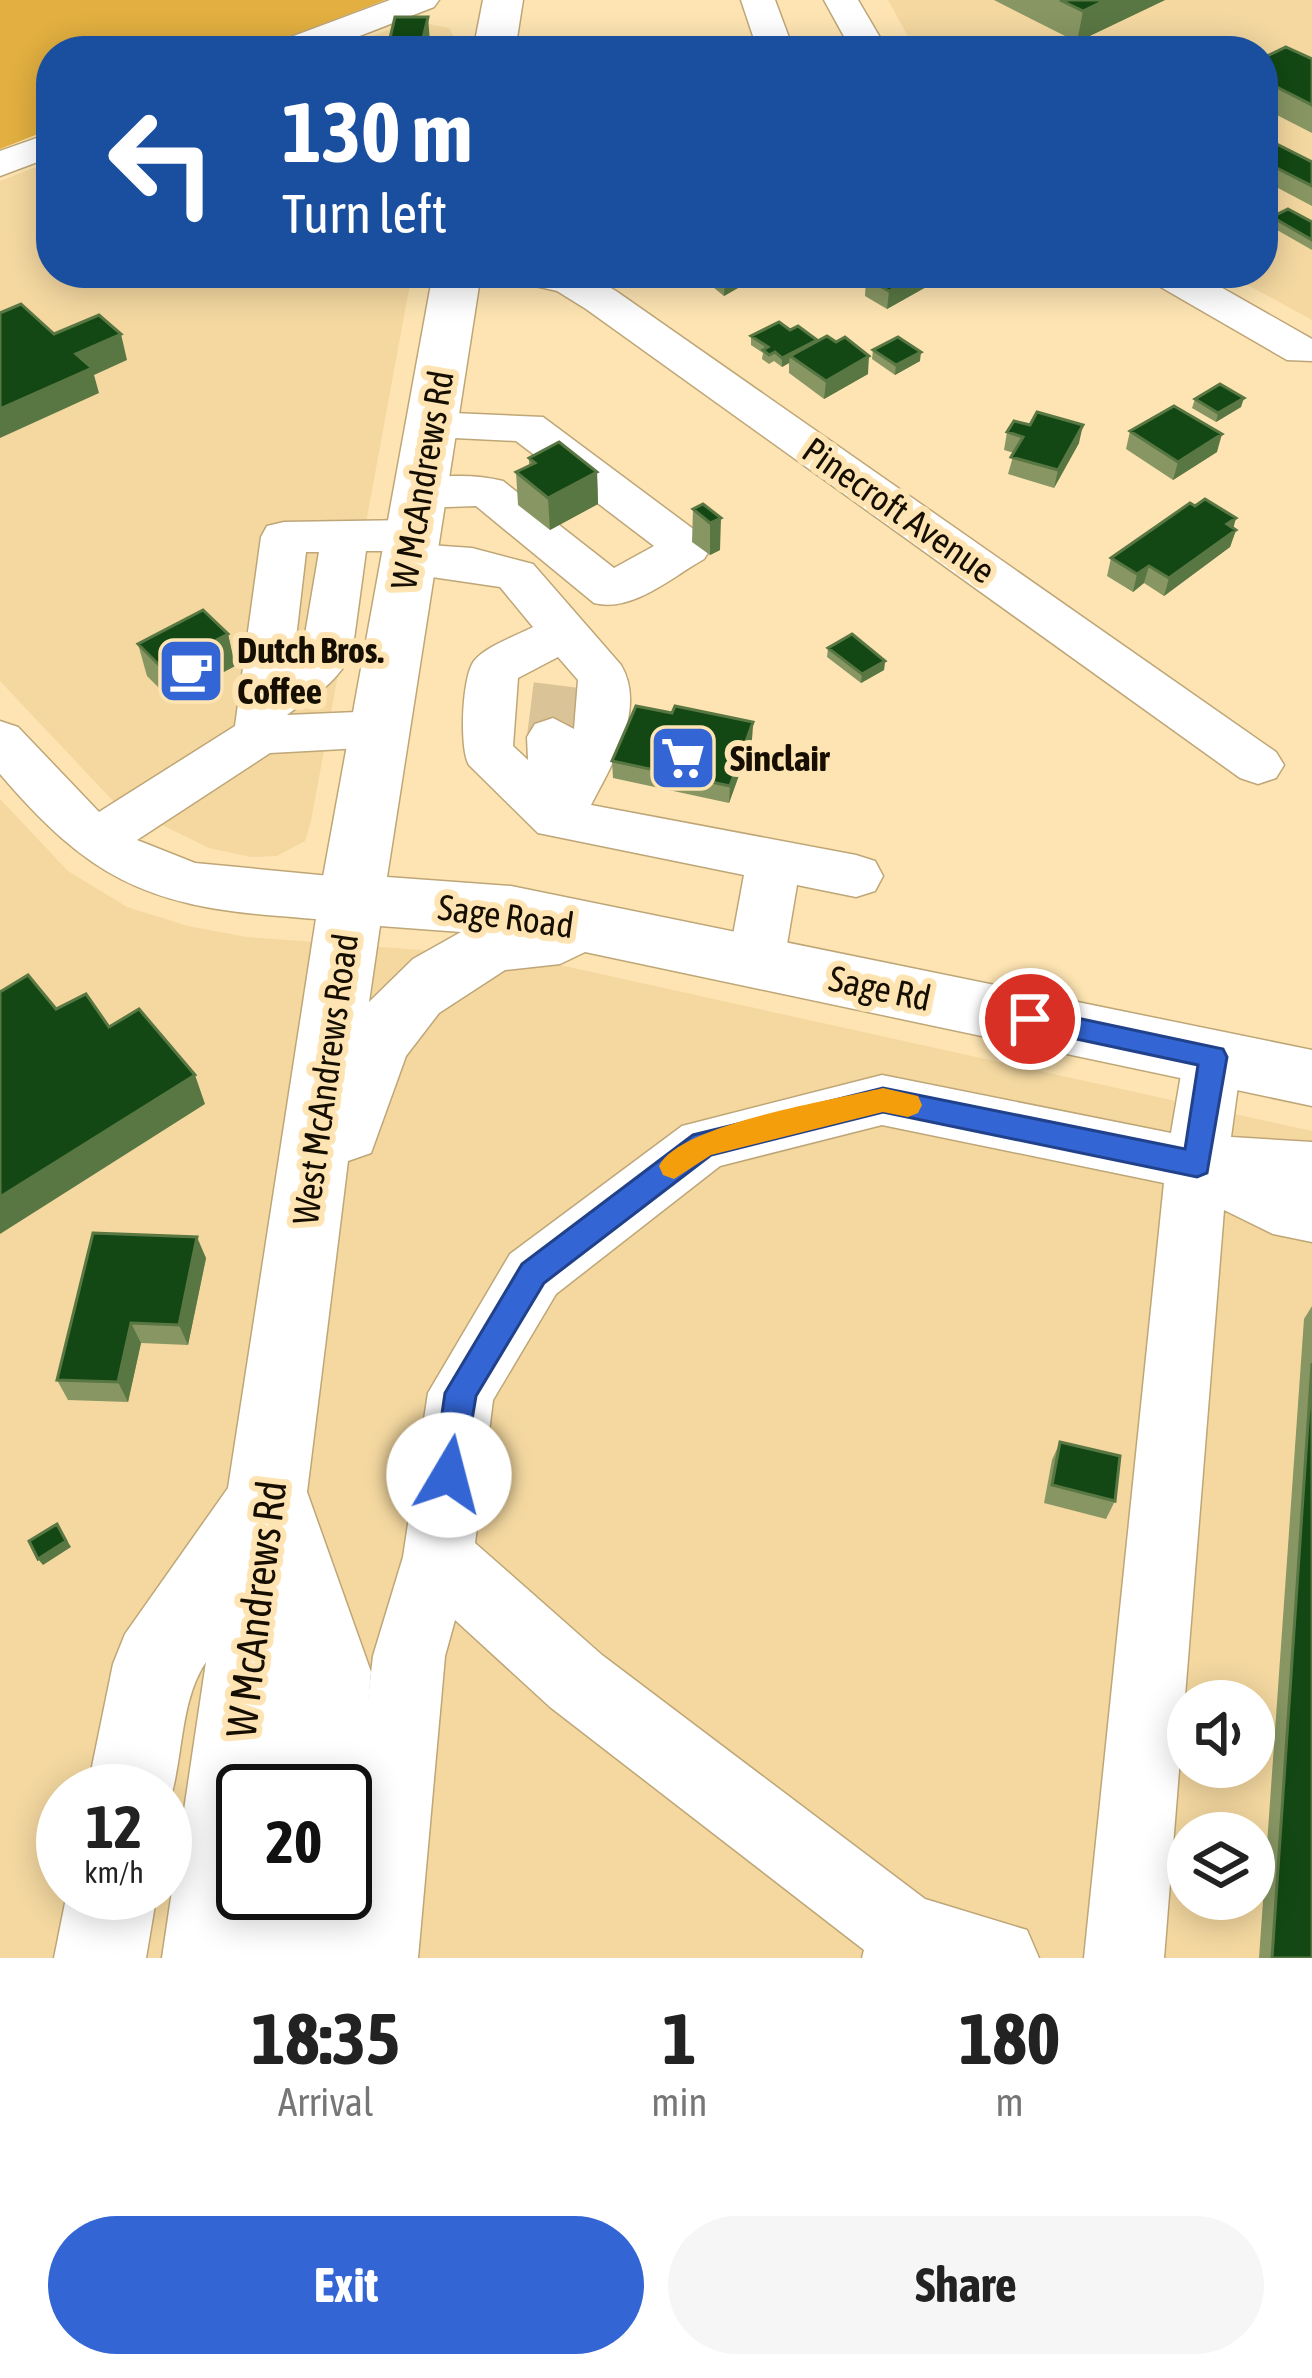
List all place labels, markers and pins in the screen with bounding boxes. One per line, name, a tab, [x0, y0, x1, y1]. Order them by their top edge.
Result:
place label: Dutch Bros. Coffee	[237, 629, 384, 712]
cafe icon: Dutch Bros. Coffee	[156, 636, 226, 706]
supermarket icon: Sinclair	[648, 723, 718, 793]
place label: Sinclair	[730, 737, 831, 779]
pin	[979, 968, 1081, 1070]

